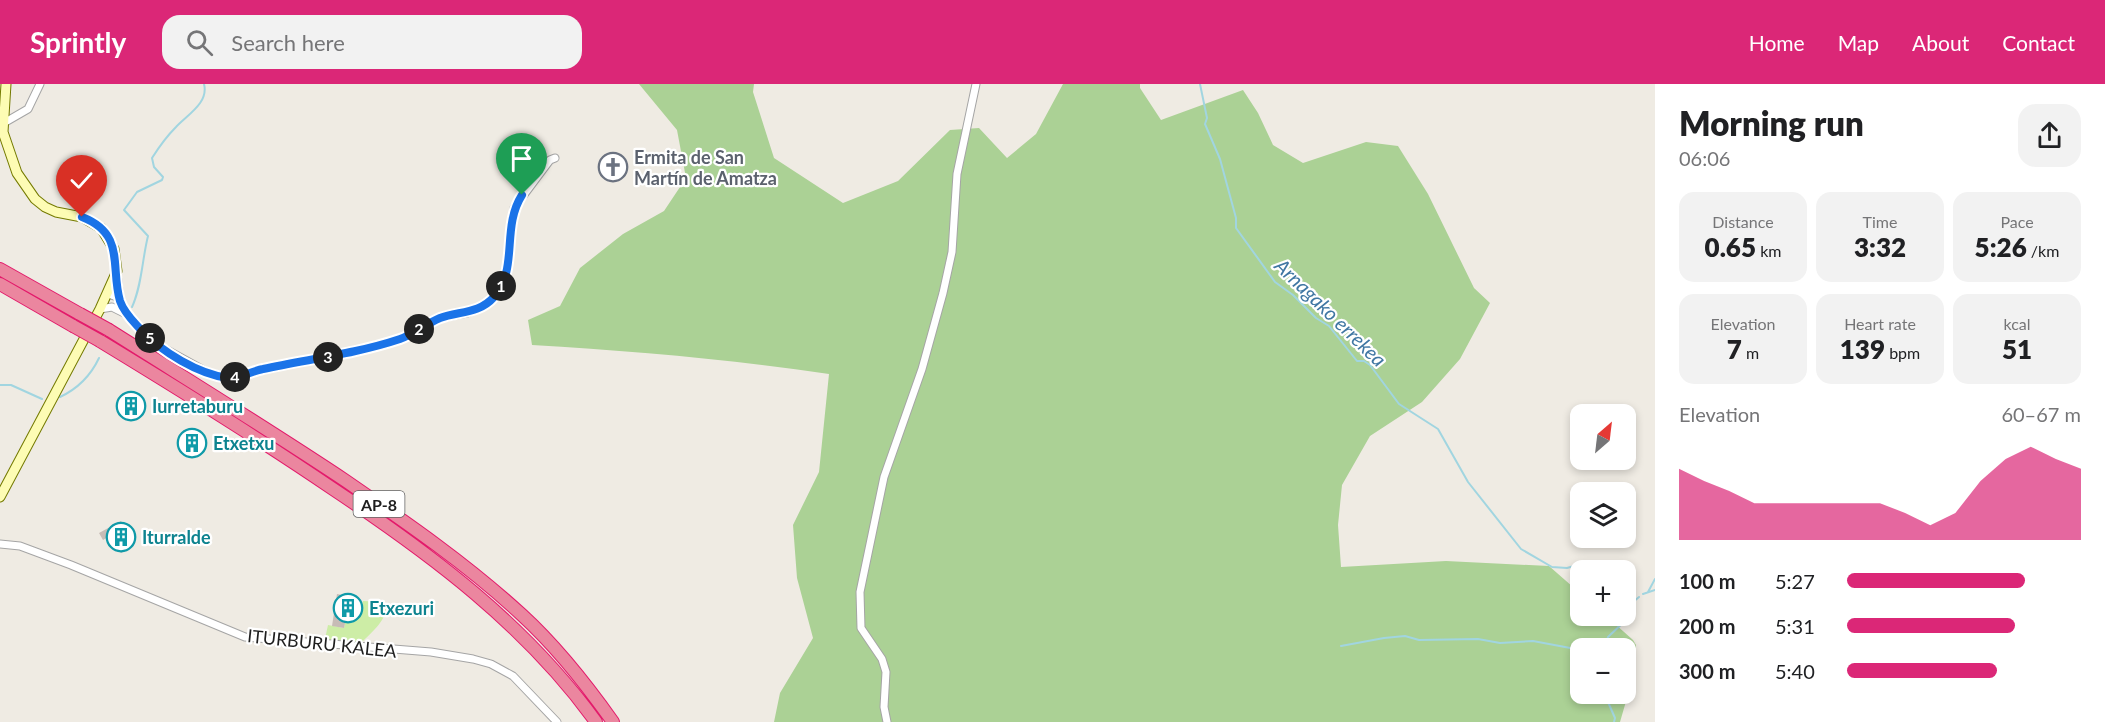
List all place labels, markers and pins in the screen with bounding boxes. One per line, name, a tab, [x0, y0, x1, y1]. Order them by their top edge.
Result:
pin	[496, 133, 547, 195]
place label: Ermita de San Martín de Amatza	[634, 146, 777, 189]
church icon: Ermita de San Martín de Amatza	[597, 151, 629, 183]
pin	[56, 155, 107, 217]
pin: 1	[486, 271, 516, 301]
pin: 2	[404, 314, 434, 344]
pin: 5	[135, 323, 165, 353]
pin: 3	[313, 342, 343, 372]
pin: 4	[220, 362, 250, 392]
building icon: Iurretaburu	[115, 390, 147, 422]
place label: Iurretaburu	[152, 395, 243, 417]
building icon: Etxetxu	[176, 427, 208, 459]
place label: Etxetxu	[213, 432, 274, 454]
building icon: Iturralde	[105, 521, 137, 553]
place label: Iturralde	[142, 526, 211, 548]
building icon: Etxezuri	[332, 592, 364, 624]
place label: Etxezuri	[369, 597, 434, 619]

